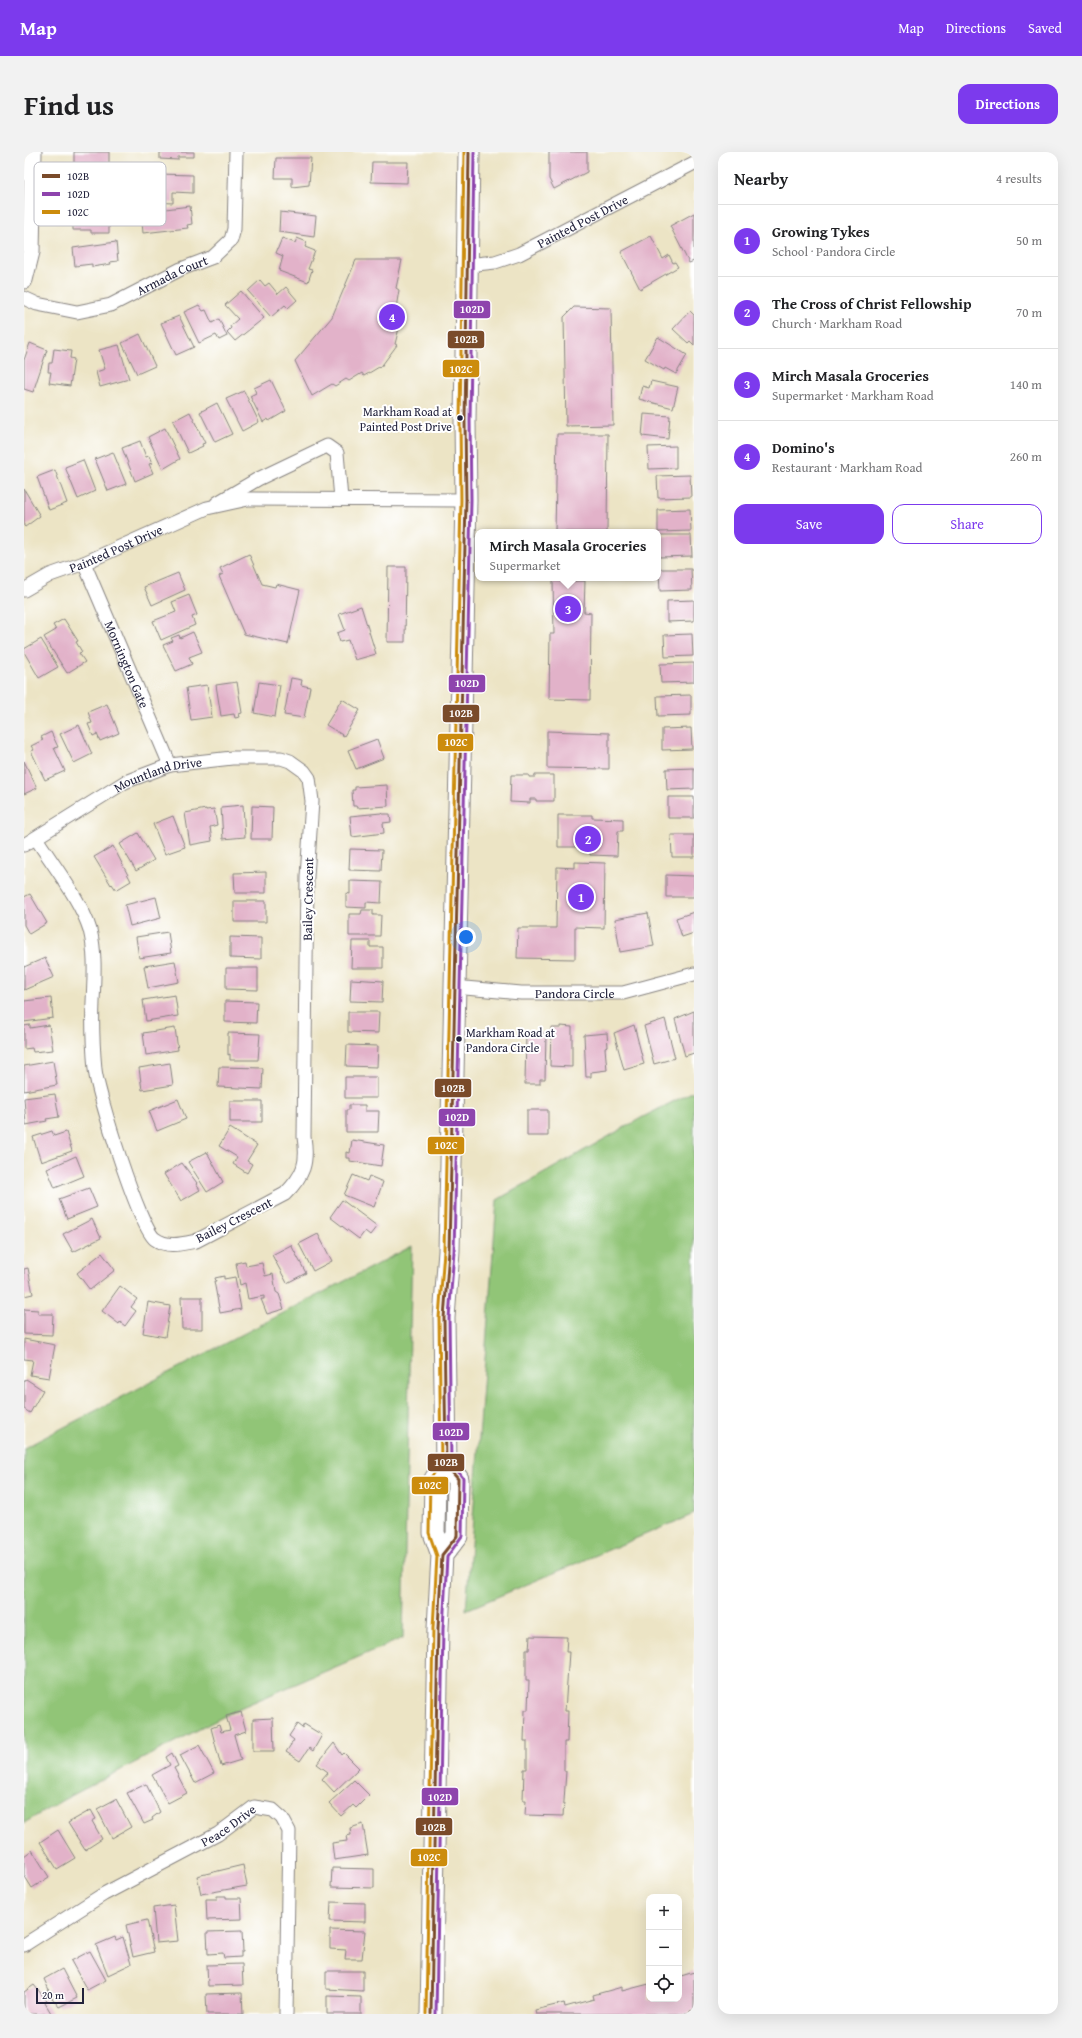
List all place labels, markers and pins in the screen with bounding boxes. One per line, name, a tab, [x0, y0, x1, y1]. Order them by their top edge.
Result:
pin: 4	[379, 302, 405, 332]
place label: Markham Road at Painted Post Drive	[360, 403, 453, 435]
marker: Markham Road at Painted Post Drive	[455, 413, 465, 423]
pin: 3	[555, 594, 581, 624]
pin: 2	[575, 824, 601, 854]
pin: 1	[568, 882, 594, 912]
place label: Markham Road at Pandora Circle	[466, 1024, 556, 1056]
marker: Markham Road at Pandora Circle	[454, 1034, 464, 1044]

